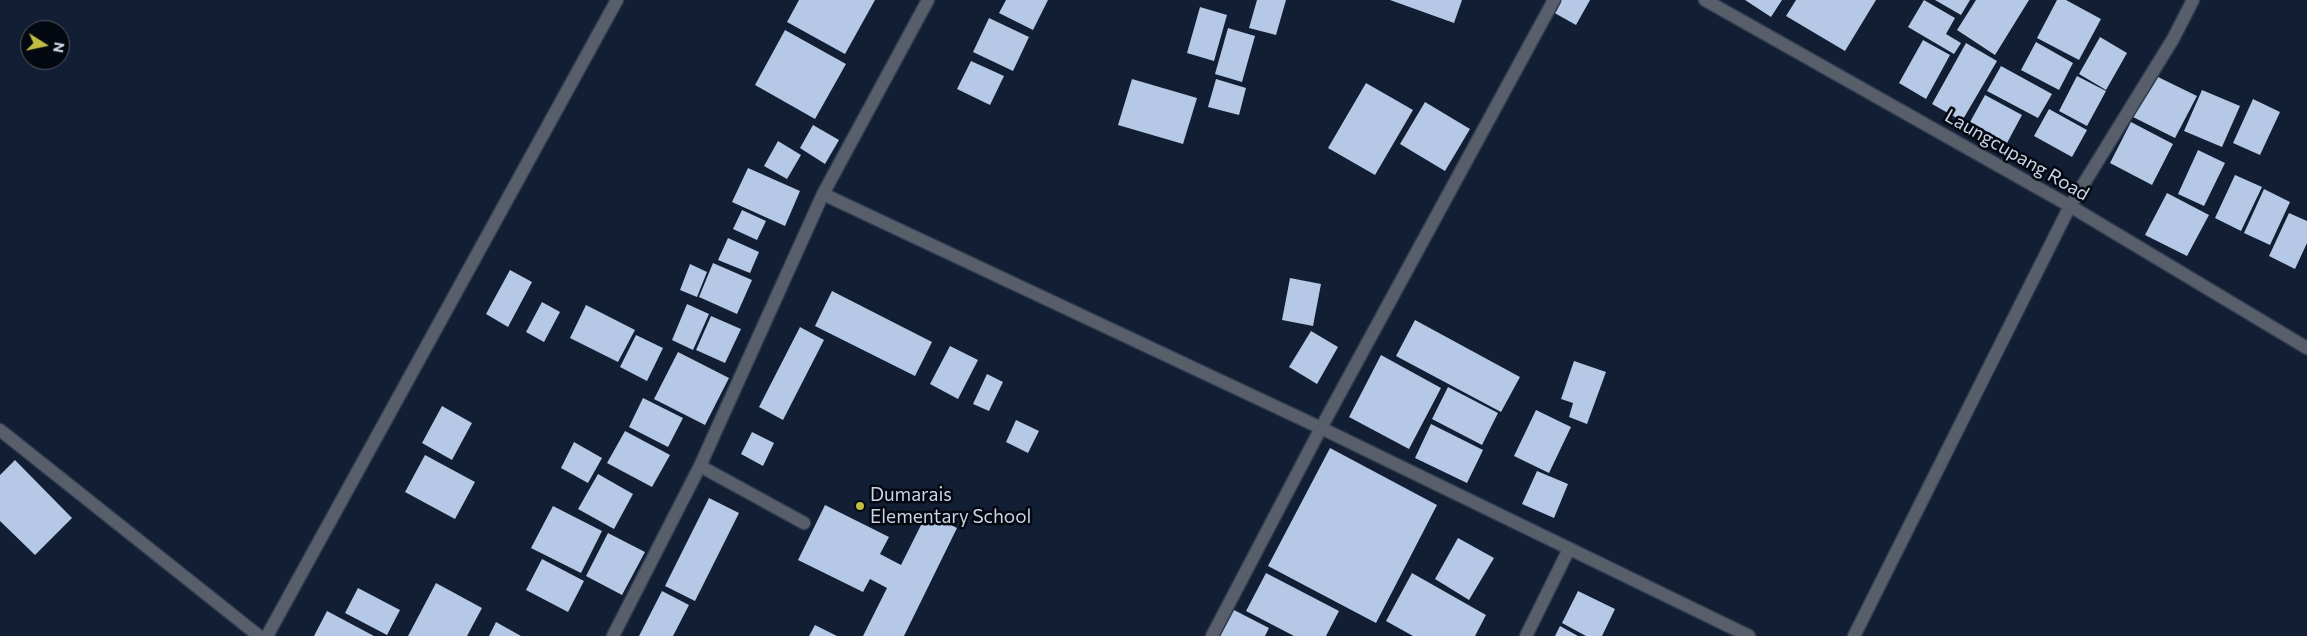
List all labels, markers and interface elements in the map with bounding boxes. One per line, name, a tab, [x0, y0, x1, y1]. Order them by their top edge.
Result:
north arrow	[20, 20, 70, 70]
text: N	[50, 41, 69, 54]
street label: Laungcupang Road	[1941, 104, 2093, 206]
place label: Dumarais Elementary School	[870, 484, 1031, 528]
marker: Dumarais Elementary School	[854, 500, 866, 512]

